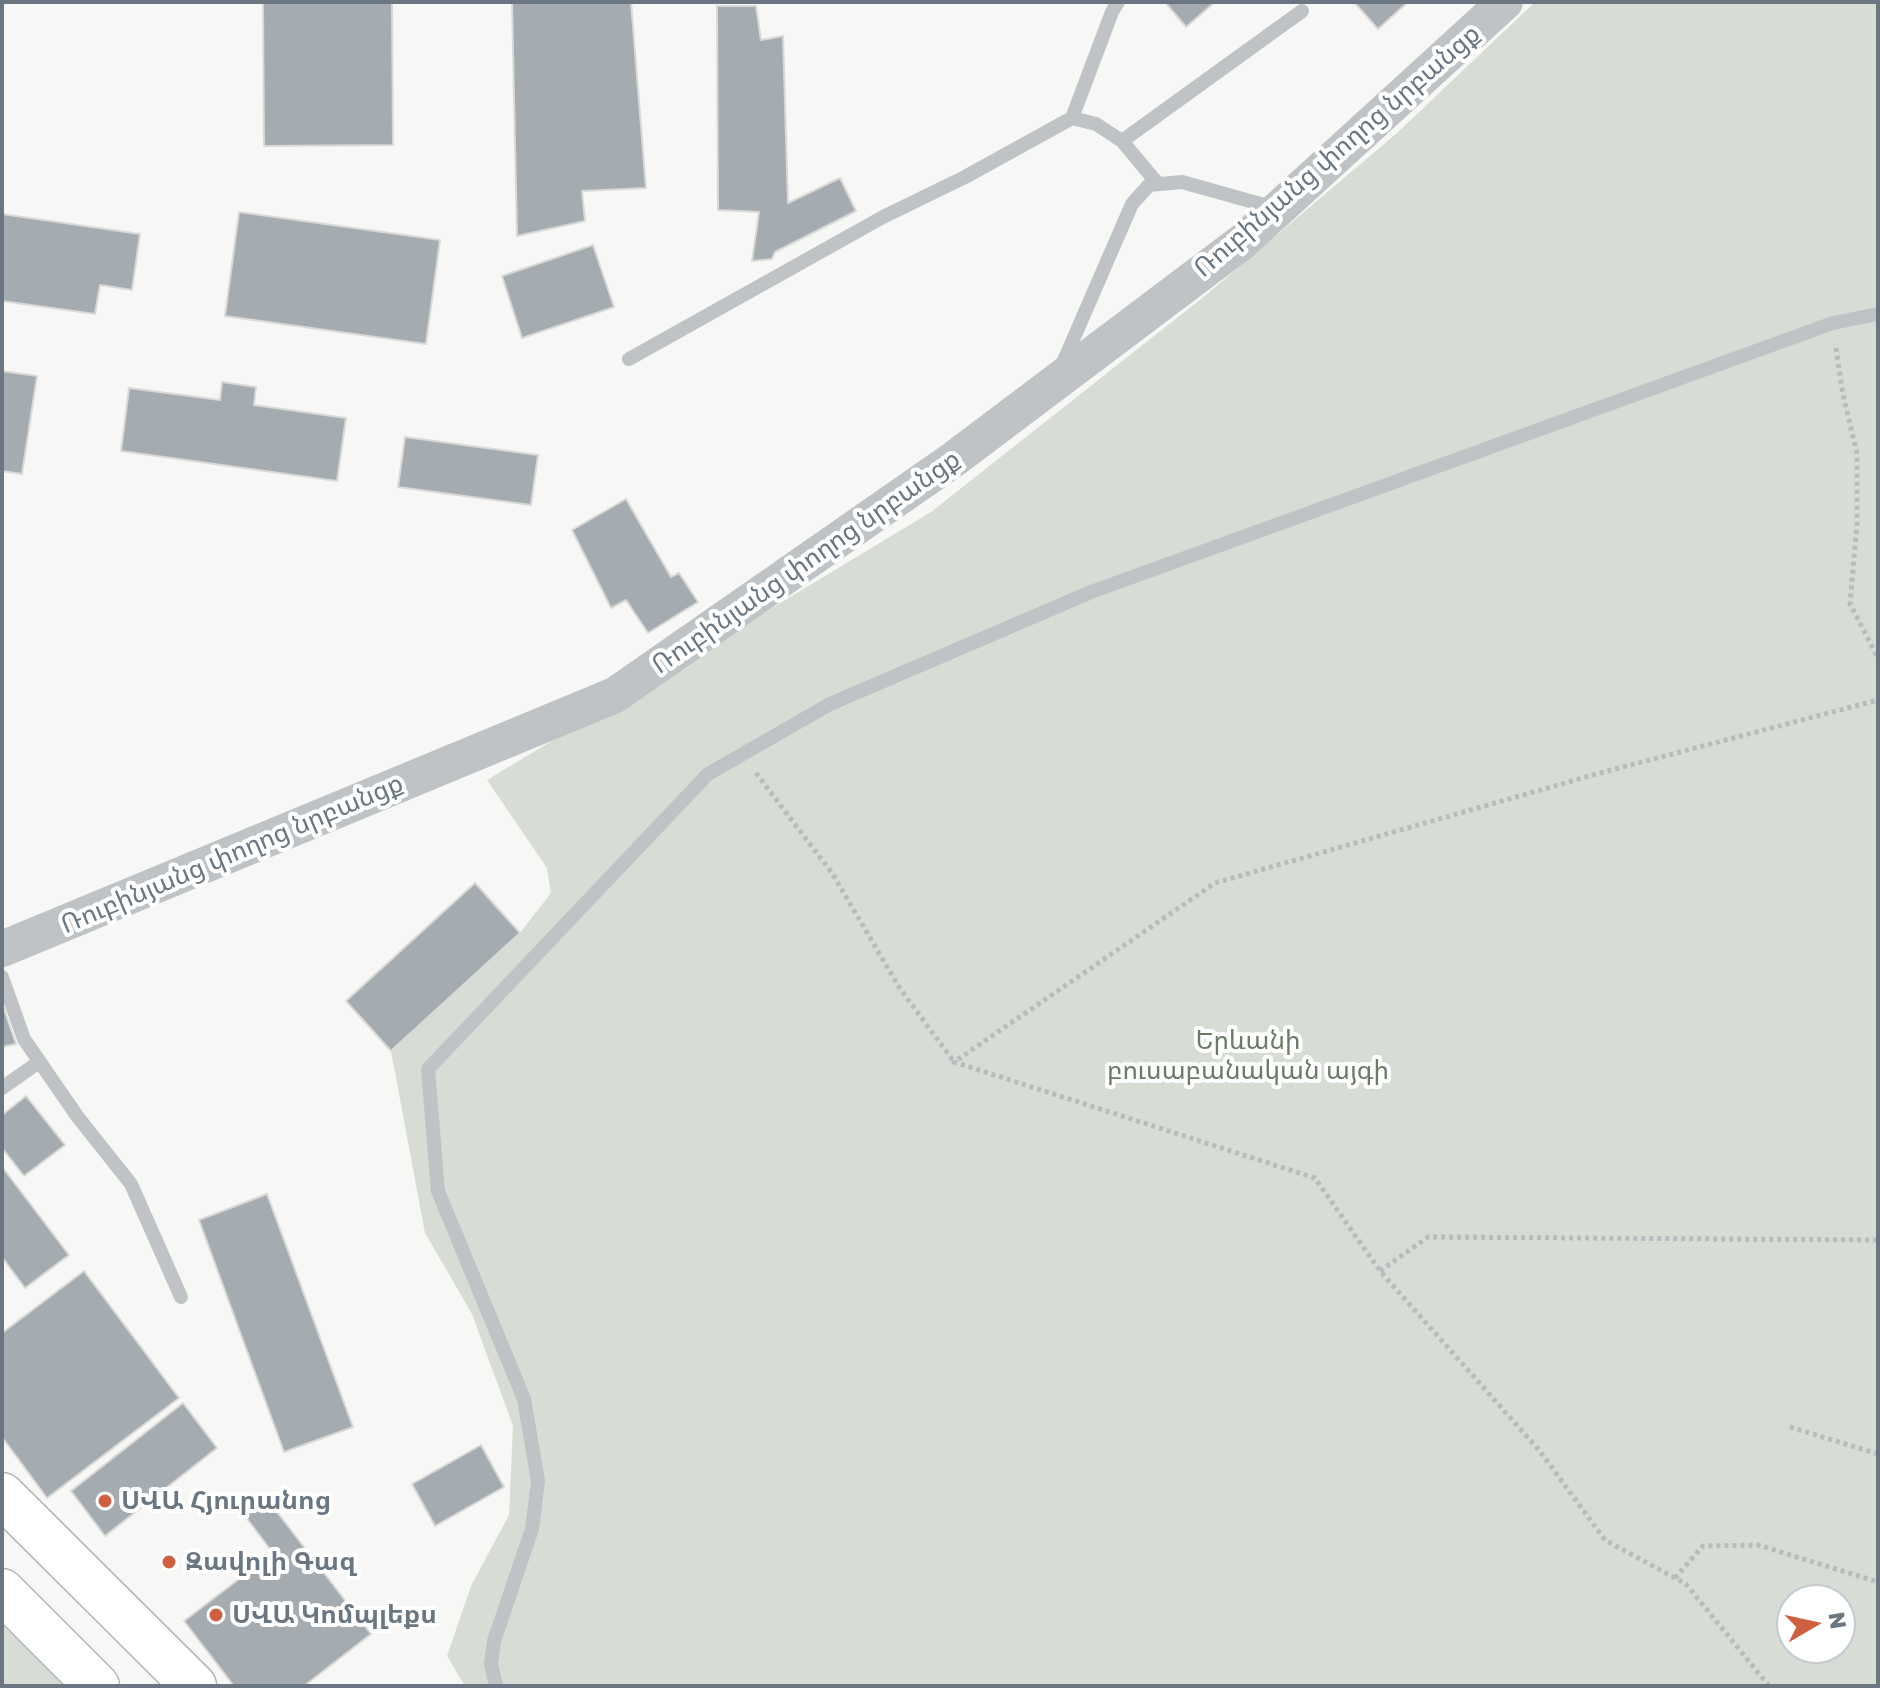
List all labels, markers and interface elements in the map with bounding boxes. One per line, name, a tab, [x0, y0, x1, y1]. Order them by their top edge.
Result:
street label: Ռուբինյանց փողոց նրբանցք	[1188, 18, 1486, 284]
street label: Ռուբինյանց փողոց նրբանցք	[646, 443, 966, 681]
street label: Ռուբինյանց փողոց նրբանցք	[56, 768, 408, 940]
park label: Երևանի բուսաբանական այգի	[1107, 1025, 1389, 1086]
place label: ՍՎԱ Հյուրանոց	[121, 1485, 331, 1517]
marker: ՍՎԱ Հյուրանոց	[96, 1492, 114, 1510]
place label: Զավոլի Գազ	[185, 1546, 356, 1578]
marker: Զավոլի Գազ	[160, 1553, 178, 1571]
north arrow	[1776, 1584, 1856, 1664]
place label: ՍՎԱ Կոմպլեքս	[232, 1599, 437, 1631]
marker: ՍՎԱ Կոմպլեքս	[207, 1606, 225, 1624]
text: N	[1824, 1610, 1853, 1631]

